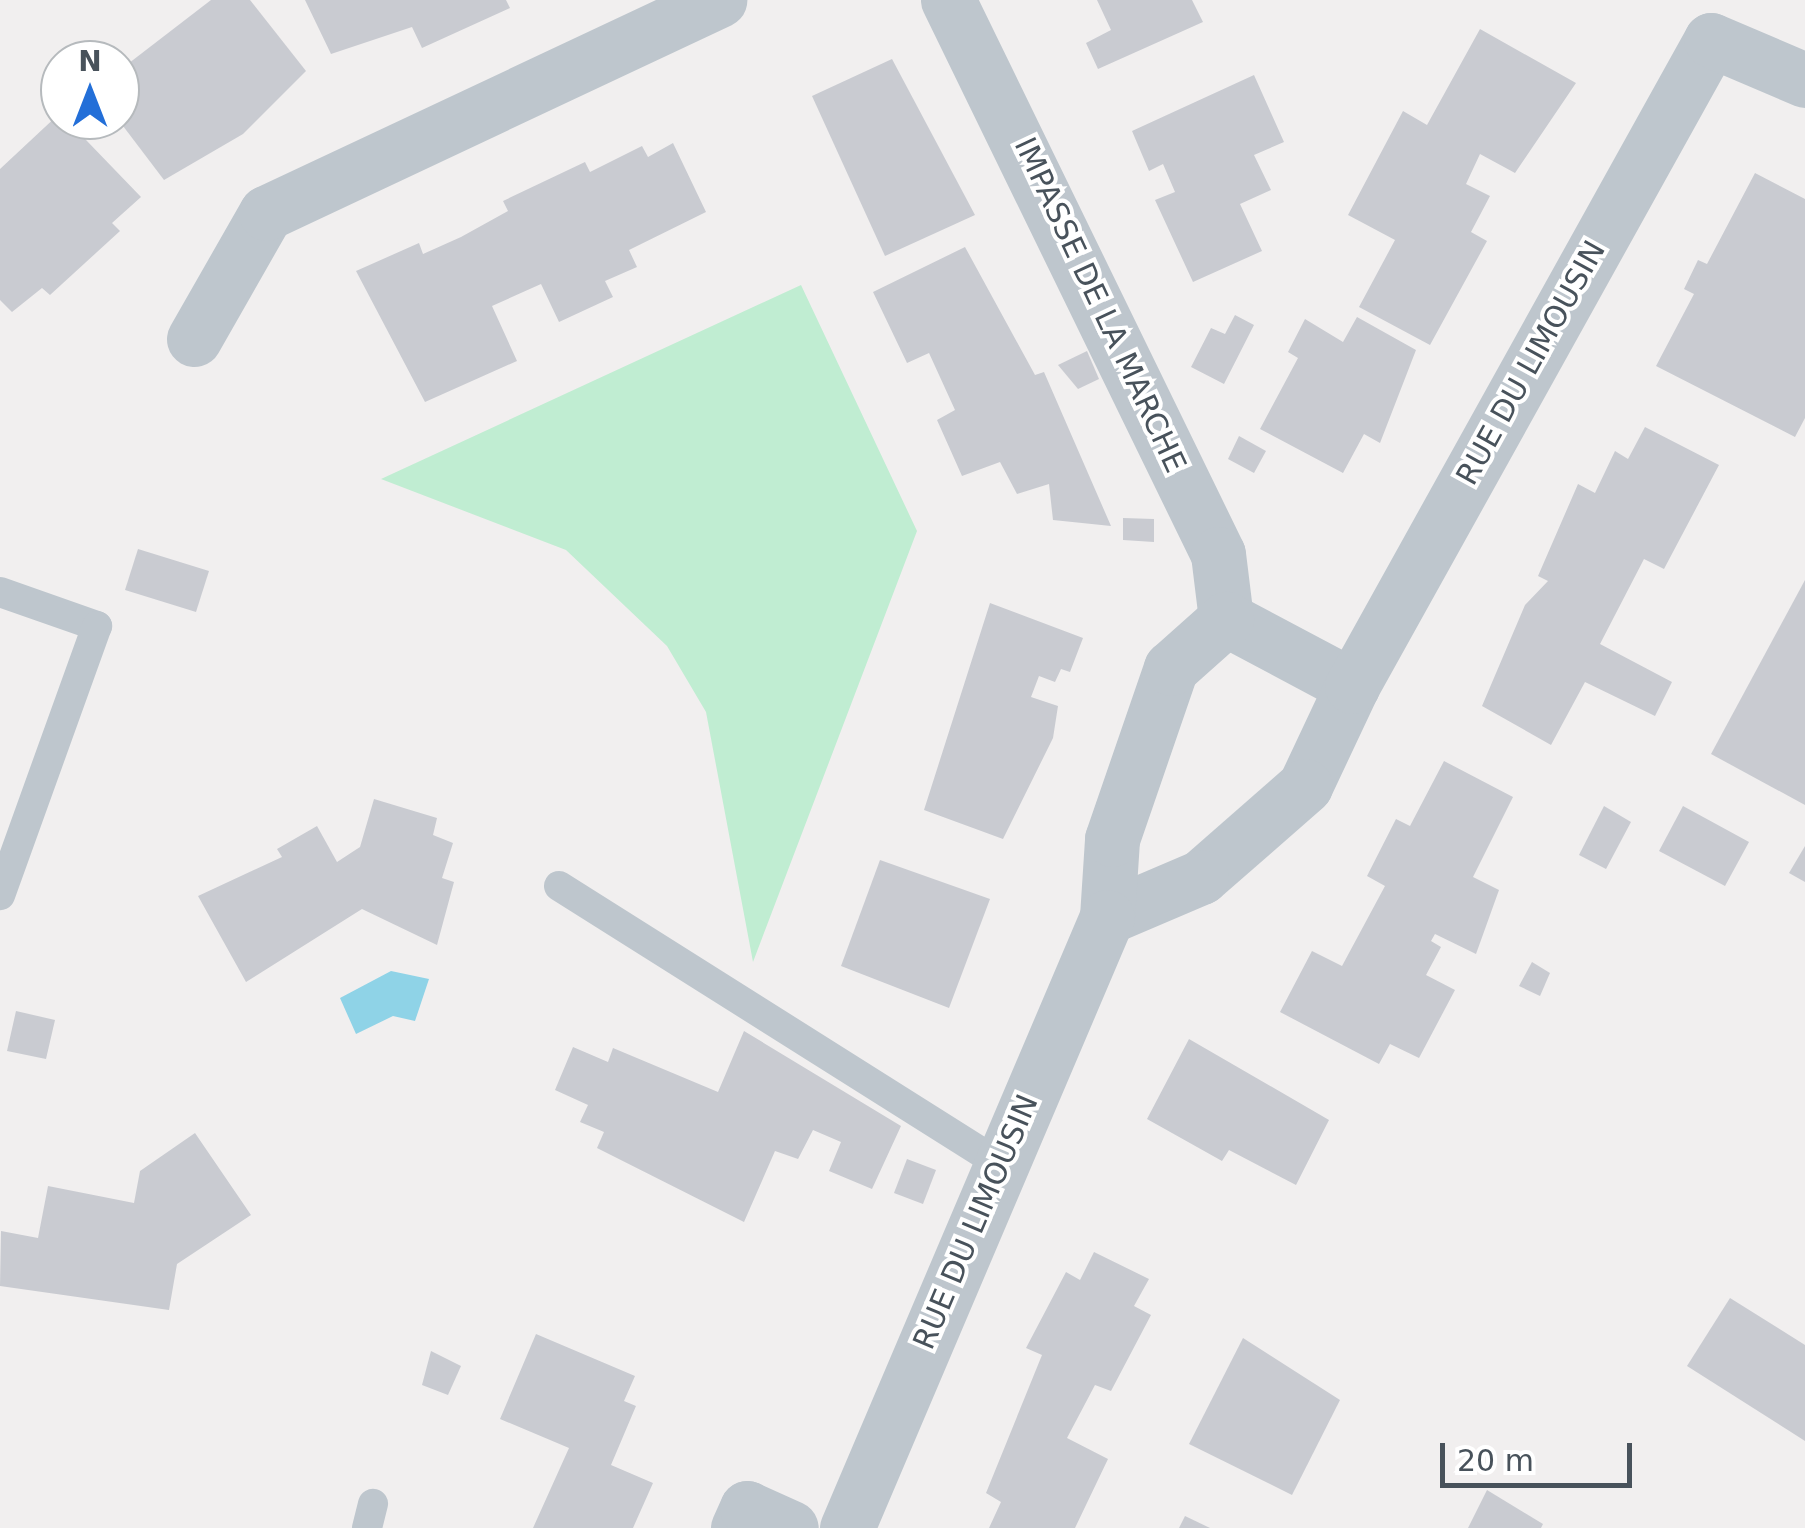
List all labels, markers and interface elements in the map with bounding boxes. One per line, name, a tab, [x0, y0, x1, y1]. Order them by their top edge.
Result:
north arrow	[40, 40, 140, 140]
text: N	[78, 45, 102, 78]
street label: IMPASSE DE LA MARCHE	[1007, 132, 1193, 478]
street label: RUE DU LIMOUSIN	[1449, 235, 1613, 491]
street label: RUE DU LIMOUSIN	[906, 1089, 1046, 1355]
scale bar	[1445, 1423, 1638, 1485]
text: 20 m	[1457, 1443, 1534, 1478]

